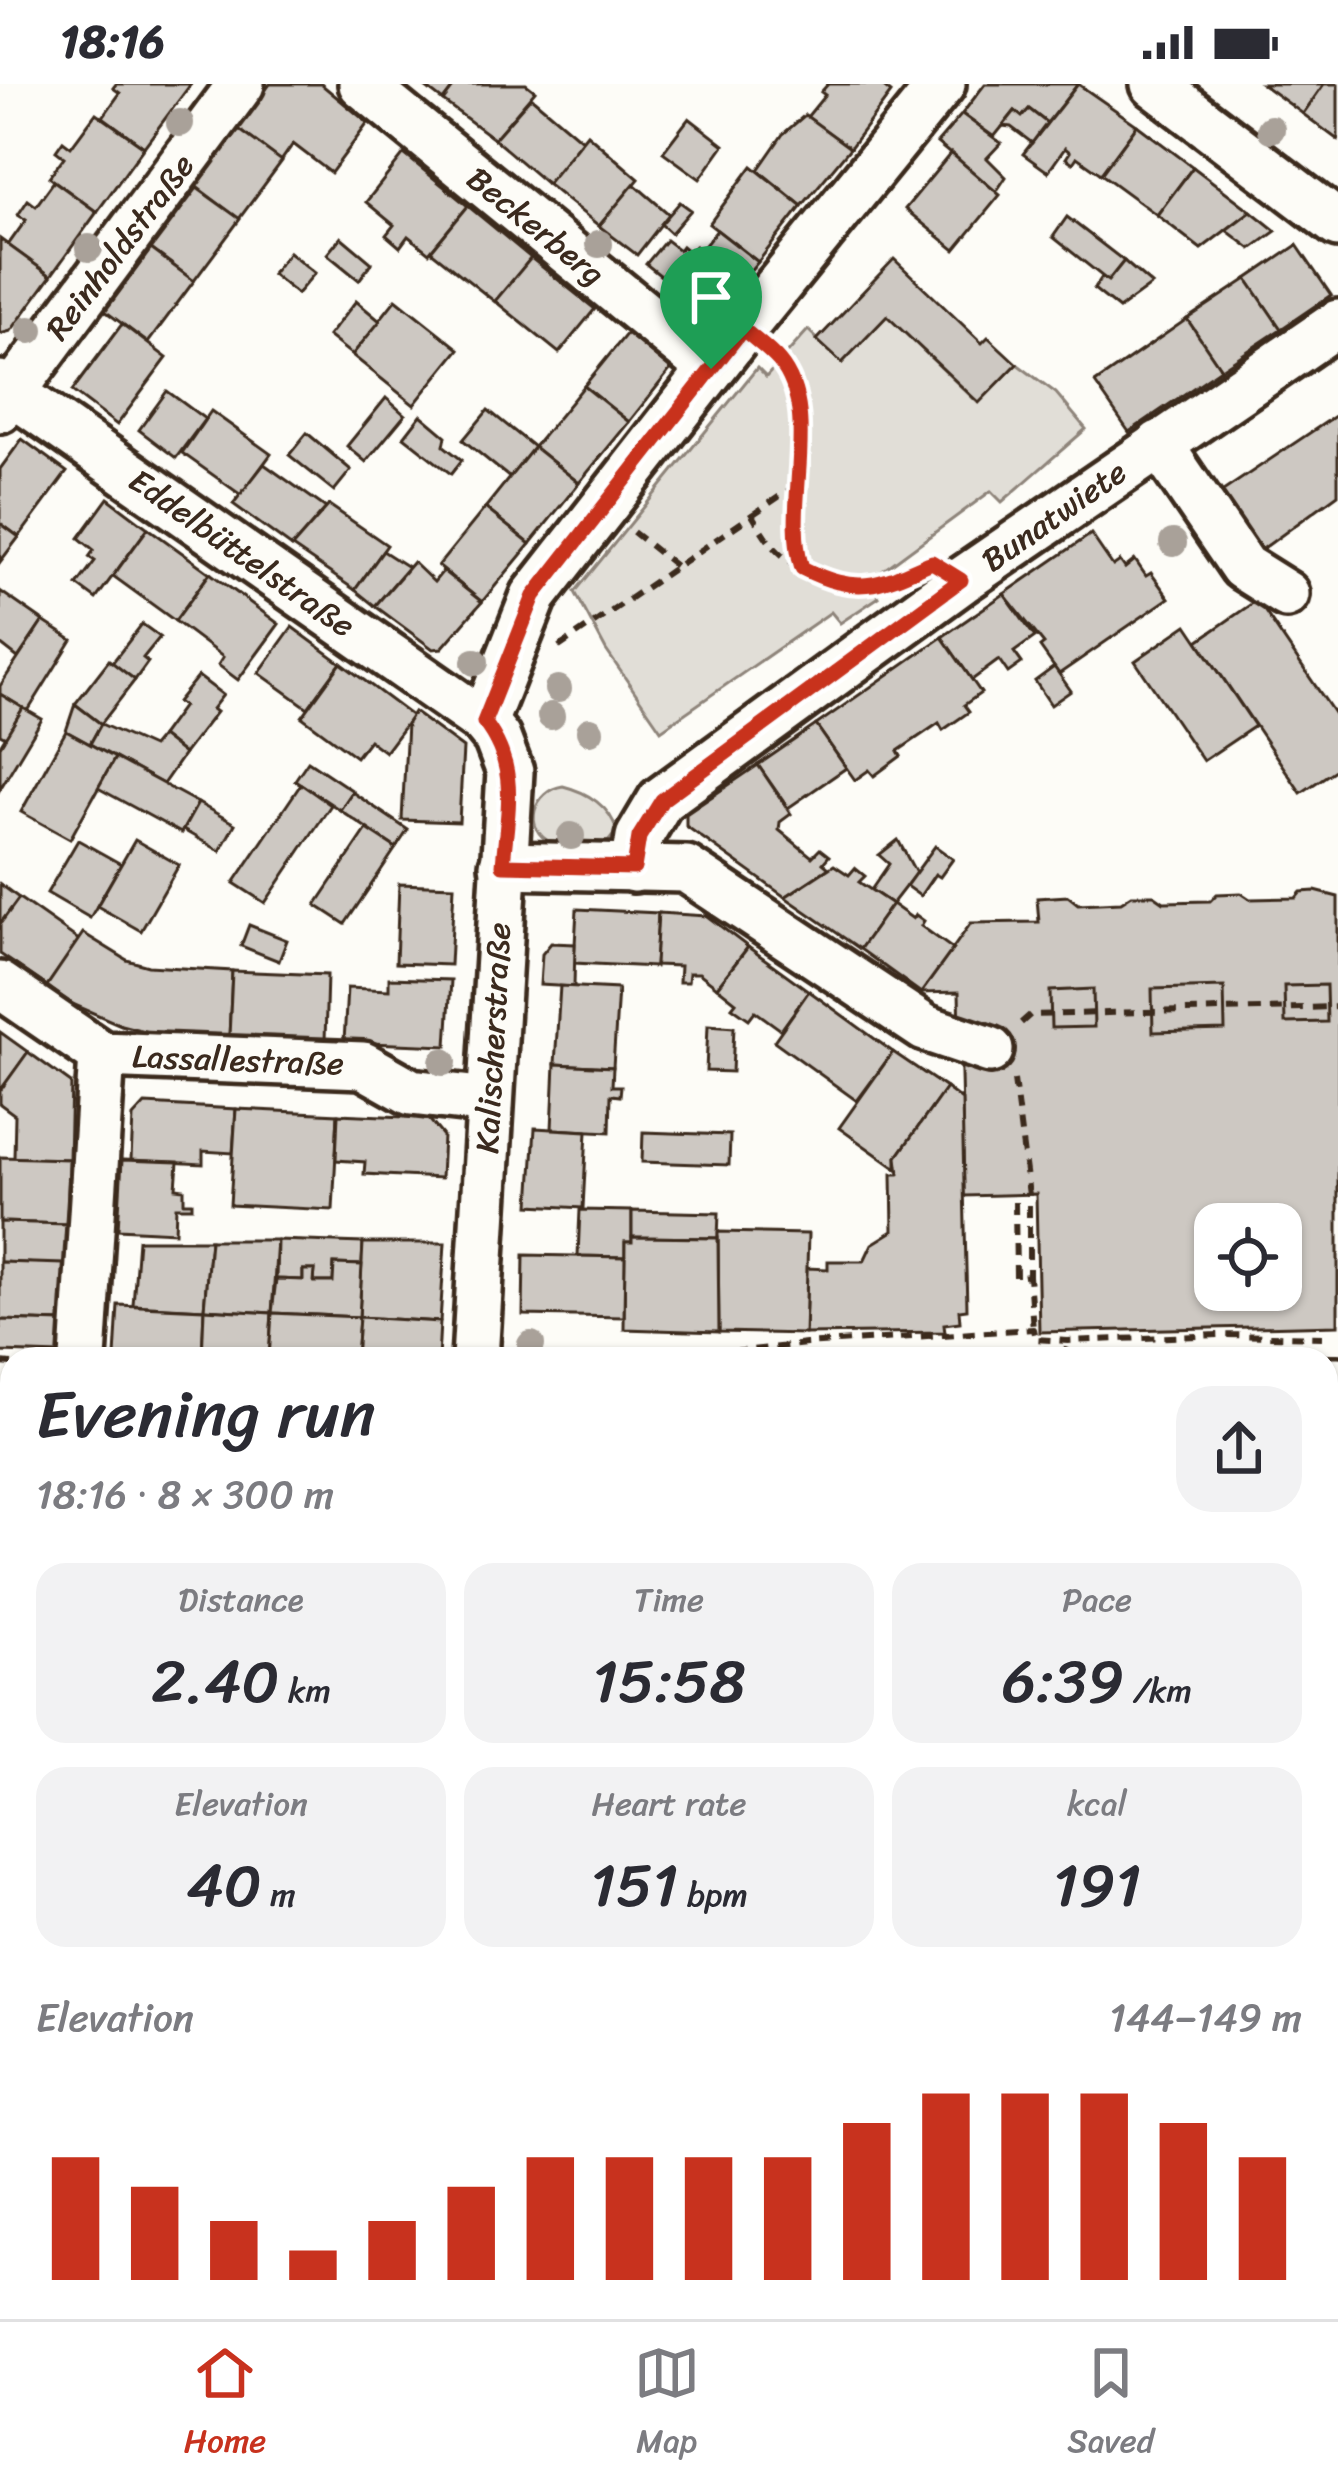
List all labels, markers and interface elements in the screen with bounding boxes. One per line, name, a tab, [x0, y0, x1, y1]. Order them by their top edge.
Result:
text: 18:16	[60, 2, 165, 82]
street label: Reinholdstraße	[30, 141, 210, 353]
street label: Beckerberg	[453, 151, 619, 301]
pin	[660, 246, 762, 369]
icon: arrive	[678, 264, 744, 330]
street label: Bunatwiete	[969, 444, 1139, 588]
street label: Eddelbüttelstraße	[116, 453, 368, 653]
street label: Kalischerstraße	[458, 921, 528, 1155]
street label: Lassallestraße	[131, 1027, 345, 1093]
map controls	[1194, 1203, 1302, 1311]
button: locate	[1194, 1203, 1302, 1311]
text: Evening run	[36, 1356, 376, 1473]
button: share	[1176, 1386, 1302, 1512]
text: 18:16 · 8 × 300 m	[36, 1460, 334, 1529]
text: Distance	[178, 1571, 304, 1629]
text: Time	[634, 1571, 704, 1629]
text: Pace	[1062, 1571, 1132, 1629]
text: 2.40	[151, 1629, 279, 1735]
text: 15:58	[592, 1629, 746, 1735]
text: 6:39	[1002, 1629, 1124, 1735]
text: km	[279, 1662, 331, 1720]
text: /km	[1124, 1662, 1192, 1720]
text: Elevation	[174, 1775, 308, 1833]
text: Heart rate	[592, 1775, 746, 1833]
text: kcal	[1067, 1775, 1127, 1833]
text: 40	[186, 1833, 262, 1939]
text: 151	[590, 1833, 678, 1939]
text: 191	[1053, 1833, 1141, 1939]
text: m	[262, 1866, 296, 1924]
text: bpm	[678, 1866, 748, 1924]
text: Elevation	[36, 1983, 194, 2052]
text: 144–149 m	[1109, 1983, 1302, 2052]
tab: Home	[184, 2340, 266, 2470]
tab: Map	[634, 2340, 700, 2470]
tab: Saved	[1067, 2340, 1154, 2470]

